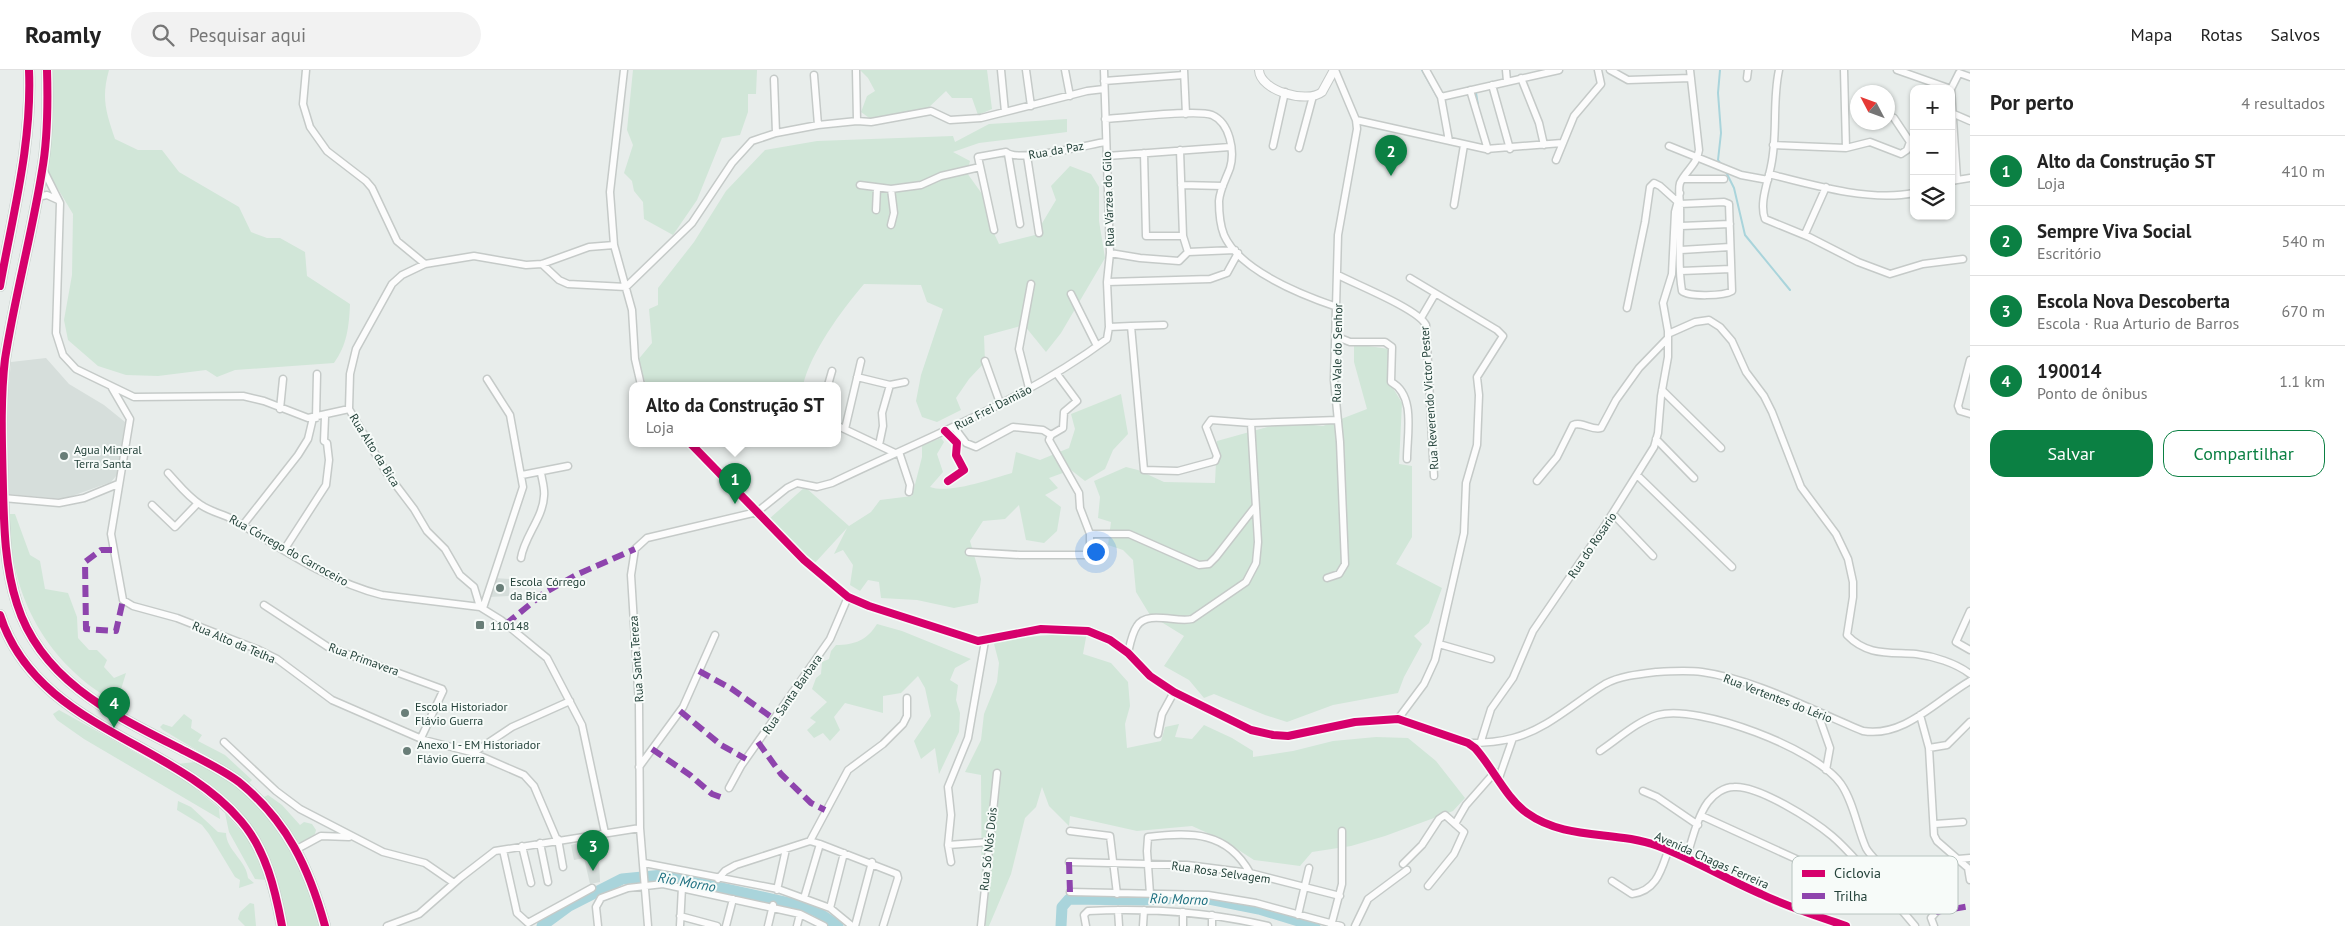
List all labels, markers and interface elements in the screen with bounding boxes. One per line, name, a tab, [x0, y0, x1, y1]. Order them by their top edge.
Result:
search box	[131, 12, 481, 57]
text: Roamly	[25, 19, 101, 50]
icon: search	[149, 21, 177, 49]
text: Pesquisar aqui	[189, 23, 306, 47]
text: Mapa	[2131, 23, 2172, 46]
text: Rotas	[2200, 23, 2243, 46]
text: Salvos	[2271, 23, 2320, 46]
north arrow	[1850, 85, 1895, 130]
map controls	[1910, 85, 1955, 220]
button: +	[1910, 85, 1955, 130]
text: Por perto	[1990, 89, 2074, 116]
text: 4 resultados	[2241, 93, 2325, 113]
button: −	[1910, 130, 1955, 175]
pin: 2	[1375, 135, 1407, 176]
street label: Rua da Paz	[1027, 138, 1085, 162]
text: Alto da Construção ST	[2037, 149, 2215, 173]
street label: Rua Várzea do Gilo	[1099, 151, 1117, 247]
text: 1	[2001, 161, 2011, 181]
text: 410 m	[2282, 161, 2325, 181]
text: Loja	[2037, 173, 2065, 193]
button: layers	[1910, 175, 1955, 220]
text: Sempre Viva Social	[2037, 219, 2191, 243]
text: 2	[2001, 231, 2011, 251]
text: 540 m	[2282, 231, 2325, 251]
text: Escritório	[2037, 243, 2101, 263]
text: Escola Nova Descoberta	[2037, 289, 2230, 313]
text: 3	[2001, 301, 2011, 321]
text: 670 m	[2282, 301, 2325, 321]
street label: Rua Vale do Senhor	[1329, 303, 1345, 403]
text: Escola · Rua Arturio de Barros	[2037, 313, 2239, 333]
street label: Rua Reverendo Victor Pester	[1416, 326, 1442, 470]
text: 190014	[2037, 359, 2102, 383]
text: 4	[2001, 371, 2011, 391]
text: 1.1 km	[2279, 371, 2325, 391]
street label: Rua Frei Damião	[952, 381, 1034, 433]
popup	[629, 382, 841, 447]
text: Ponto de ônibus	[2037, 383, 2147, 403]
text: Alto da Construção ST	[646, 393, 824, 417]
street label: Rua Alto da Bica	[346, 411, 404, 489]
text: Loja	[646, 417, 674, 437]
button: Salvar	[1990, 430, 2153, 477]
button: Compartilhar	[2163, 430, 2325, 477]
place label: Agua Mineral Terra Santa	[74, 442, 142, 471]
marker: Agua Mineral Terra Santa	[58, 450, 70, 462]
pin: 1	[719, 463, 751, 504]
street label: Rua do Rosario	[1564, 509, 1620, 581]
street label: Rua Córrego do Carroceiro	[227, 511, 351, 589]
your location	[1083, 539, 1109, 565]
place label: Escola Córrego da Bica	[510, 574, 586, 603]
marker: Escola Córrego da Bica	[494, 582, 506, 594]
street label: Rua Santa Tereza	[625, 615, 647, 703]
street label: Rua Alto da Telha	[190, 618, 278, 666]
place label: 110148	[490, 618, 529, 633]
marker: 110148	[474, 619, 486, 631]
street label: Rua Primavera	[327, 639, 401, 679]
street label: Rua Santa Barbara	[759, 651, 825, 737]
street label: Rua Vertentes do Lério	[1722, 670, 1834, 726]
pin: 4	[98, 687, 130, 728]
place label: Escola Historiador Flávio Guerra	[415, 699, 508, 728]
marker: Escola Historiador Flávio Guerra	[399, 707, 411, 719]
place label: Anexo I - EM Historiador Flávio Guerra	[417, 737, 540, 766]
marker: Anexo I - EM Historiador Flávio Guerra	[401, 745, 413, 757]
street label: Rua Só Nós Dois	[976, 806, 1000, 892]
street label: Avenida Chagas Ferreira	[1653, 828, 1772, 892]
pin: 3	[577, 830, 609, 871]
legend	[1792, 856, 1958, 914]
street label: Rua Rosa Selvagem	[1171, 858, 1271, 886]
text: Ciclovia	[1834, 864, 1881, 882]
water label: Rio Morno	[657, 868, 717, 896]
text: Trilha	[1834, 887, 1868, 905]
water label: Rio Morno	[1149, 889, 1209, 909]

